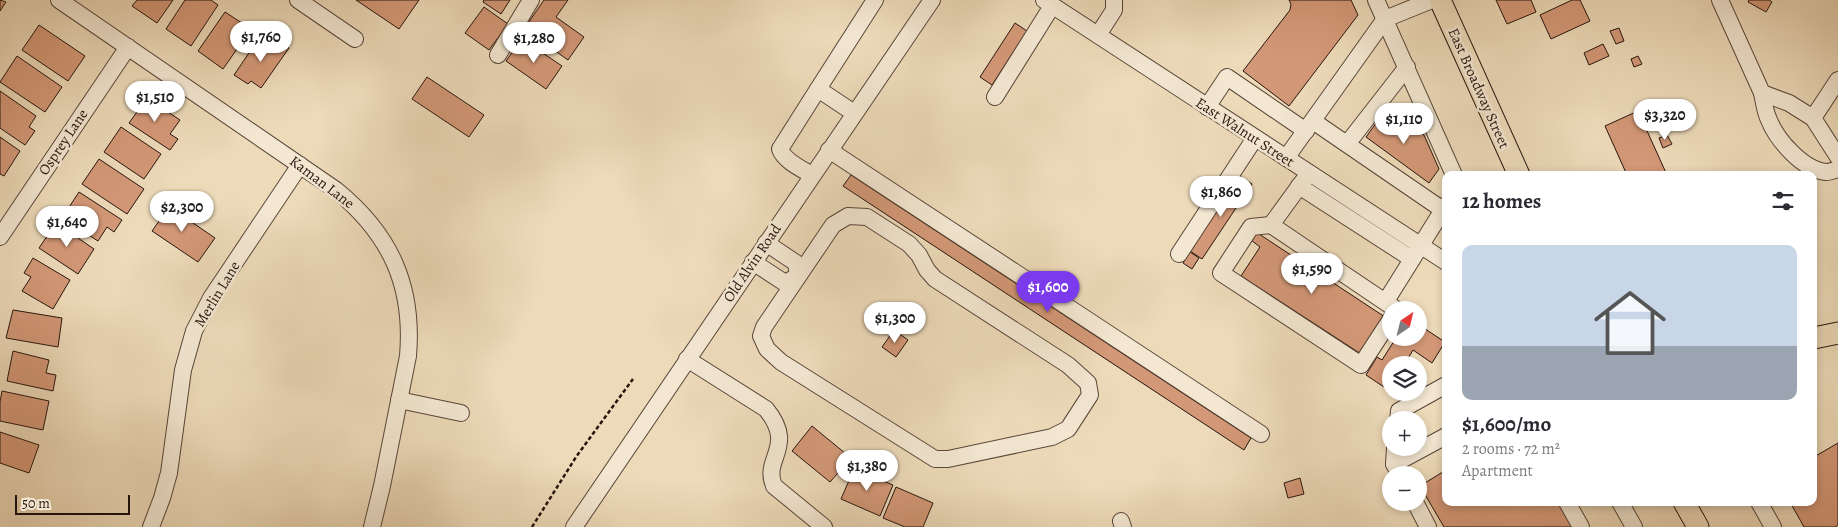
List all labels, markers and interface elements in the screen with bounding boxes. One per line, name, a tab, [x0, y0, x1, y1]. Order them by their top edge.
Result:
pin: $1,760	[220, 20, 302, 63]
pin: $1,280	[493, 22, 575, 64]
street label: East Broadway Street	[1443, 25, 1515, 151]
text: $1,760	[241, 26, 281, 48]
text: $1,280	[514, 27, 554, 49]
pin: $1,510	[114, 80, 196, 123]
text: $1,510	[136, 86, 174, 108]
street label: East Walnut Street	[1192, 93, 1298, 171]
pin: $3,320	[1624, 98, 1706, 141]
pin: $1,110	[1363, 102, 1445, 145]
text: $3,320	[1644, 104, 1686, 126]
street label: Osprey Lane	[34, 105, 93, 179]
text: $1,110	[1386, 108, 1423, 130]
street label: Kaman Lane	[285, 151, 359, 213]
pin: $1,860	[1180, 176, 1262, 218]
text: $1,860	[1201, 181, 1241, 203]
text: 12 homes	[1462, 187, 1541, 215]
icon: filters	[1769, 187, 1797, 215]
pin: $2,300	[141, 190, 223, 233]
text: $2,300	[161, 196, 203, 218]
pin: $1,640	[26, 206, 108, 248]
text: $1,640	[47, 211, 87, 233]
street label: Old Alvin Road	[718, 219, 786, 306]
pin: $1,590	[1271, 252, 1353, 295]
street label: Merlin Lane	[190, 257, 245, 331]
text: $1,590	[1292, 258, 1332, 280]
pin: $1,600	[1007, 270, 1089, 313]
text: $1,600	[1027, 276, 1069, 298]
icon: home	[1585, 278, 1675, 368]
north arrow	[1382, 301, 1428, 346]
map controls	[1382, 301, 1427, 511]
pin: $1,300	[854, 302, 936, 344]
text: $1,300	[875, 307, 915, 329]
button: layers	[1382, 356, 1427, 401]
text: $1,600/mo	[1462, 410, 1551, 438]
button: +	[1382, 411, 1427, 456]
text: 2 rooms · 72 m²	[1462, 438, 1560, 460]
pin: $1,380	[826, 450, 908, 492]
text: $1,380	[847, 455, 887, 477]
text: Apartment	[1462, 460, 1533, 482]
button: −	[1382, 466, 1427, 511]
scale bar	[15, 492, 130, 515]
text: 50 m	[22, 494, 50, 513]

